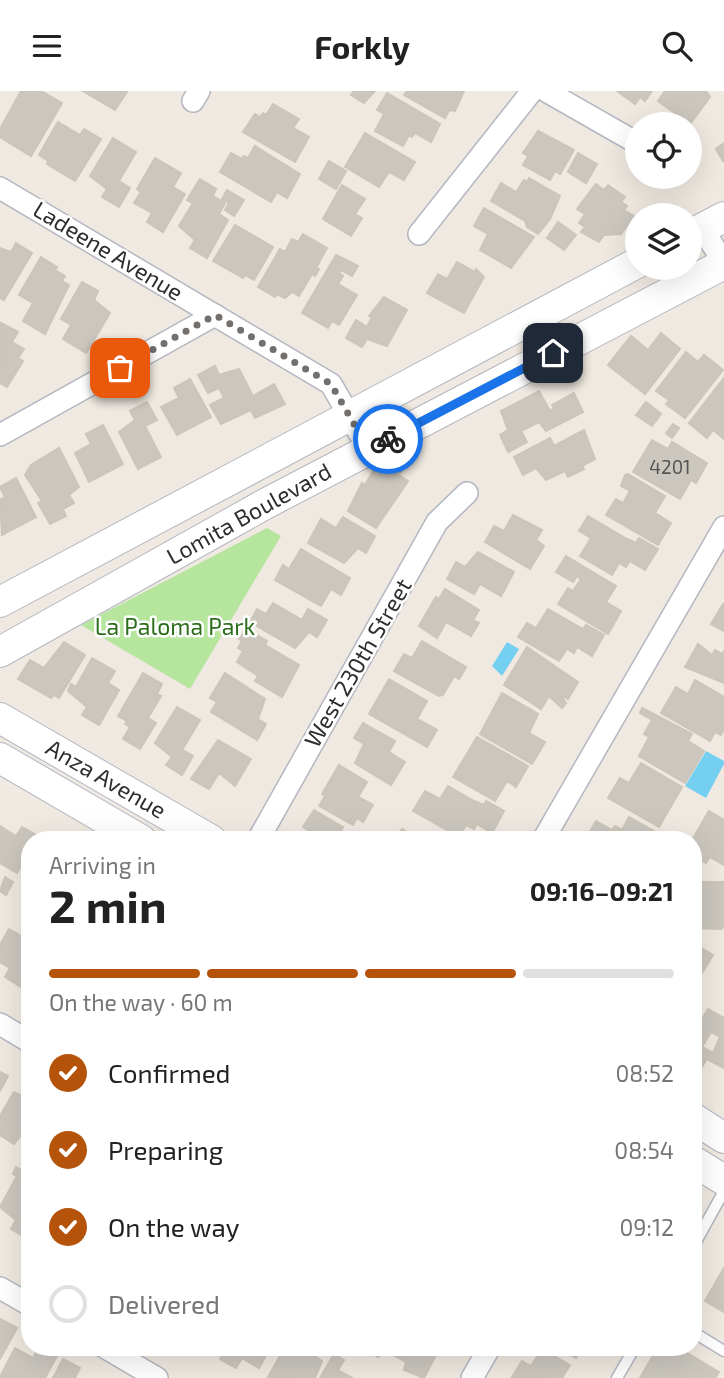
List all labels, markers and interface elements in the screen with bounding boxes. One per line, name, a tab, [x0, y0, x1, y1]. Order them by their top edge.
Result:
icon: menu	[28, 27, 66, 65]
text: Forkly	[314, 27, 410, 65]
icon: search	[658, 27, 696, 65]
map controls	[625, 112, 702, 280]
button: locate	[625, 112, 702, 189]
street label: Ladeene Avenue	[29, 194, 188, 306]
button: layers	[625, 203, 702, 280]
pin	[523, 323, 583, 383]
icon: home	[534, 334, 572, 372]
pin	[90, 338, 150, 398]
icon: bag	[101, 349, 139, 387]
courier	[353, 404, 423, 474]
icon: bike	[369, 420, 407, 458]
house number: 4201	[649, 455, 691, 478]
street label: Lomita Boulevard	[161, 456, 336, 570]
street label: West 230th Street	[297, 573, 417, 752]
park label: La Paloma Park	[95, 612, 256, 640]
street label: Anza Avenue	[42, 733, 171, 824]
text: Arriving in	[49, 851, 156, 879]
text: 09:16–09:21	[530, 875, 674, 906]
text: 2 min	[49, 877, 167, 932]
text: On the way · 60 m	[49, 988, 233, 1016]
icon: check	[49, 1054, 87, 1092]
text: Confirmed	[108, 1057, 231, 1088]
text: 08:52	[615, 1059, 674, 1087]
icon: check	[49, 1131, 87, 1169]
text: Preparing	[108, 1134, 223, 1165]
text: 08:54	[614, 1136, 674, 1164]
icon: check	[49, 1208, 87, 1246]
text: On the way	[108, 1211, 239, 1242]
text: 09:12	[619, 1213, 674, 1241]
text: Delivered	[108, 1288, 220, 1319]

